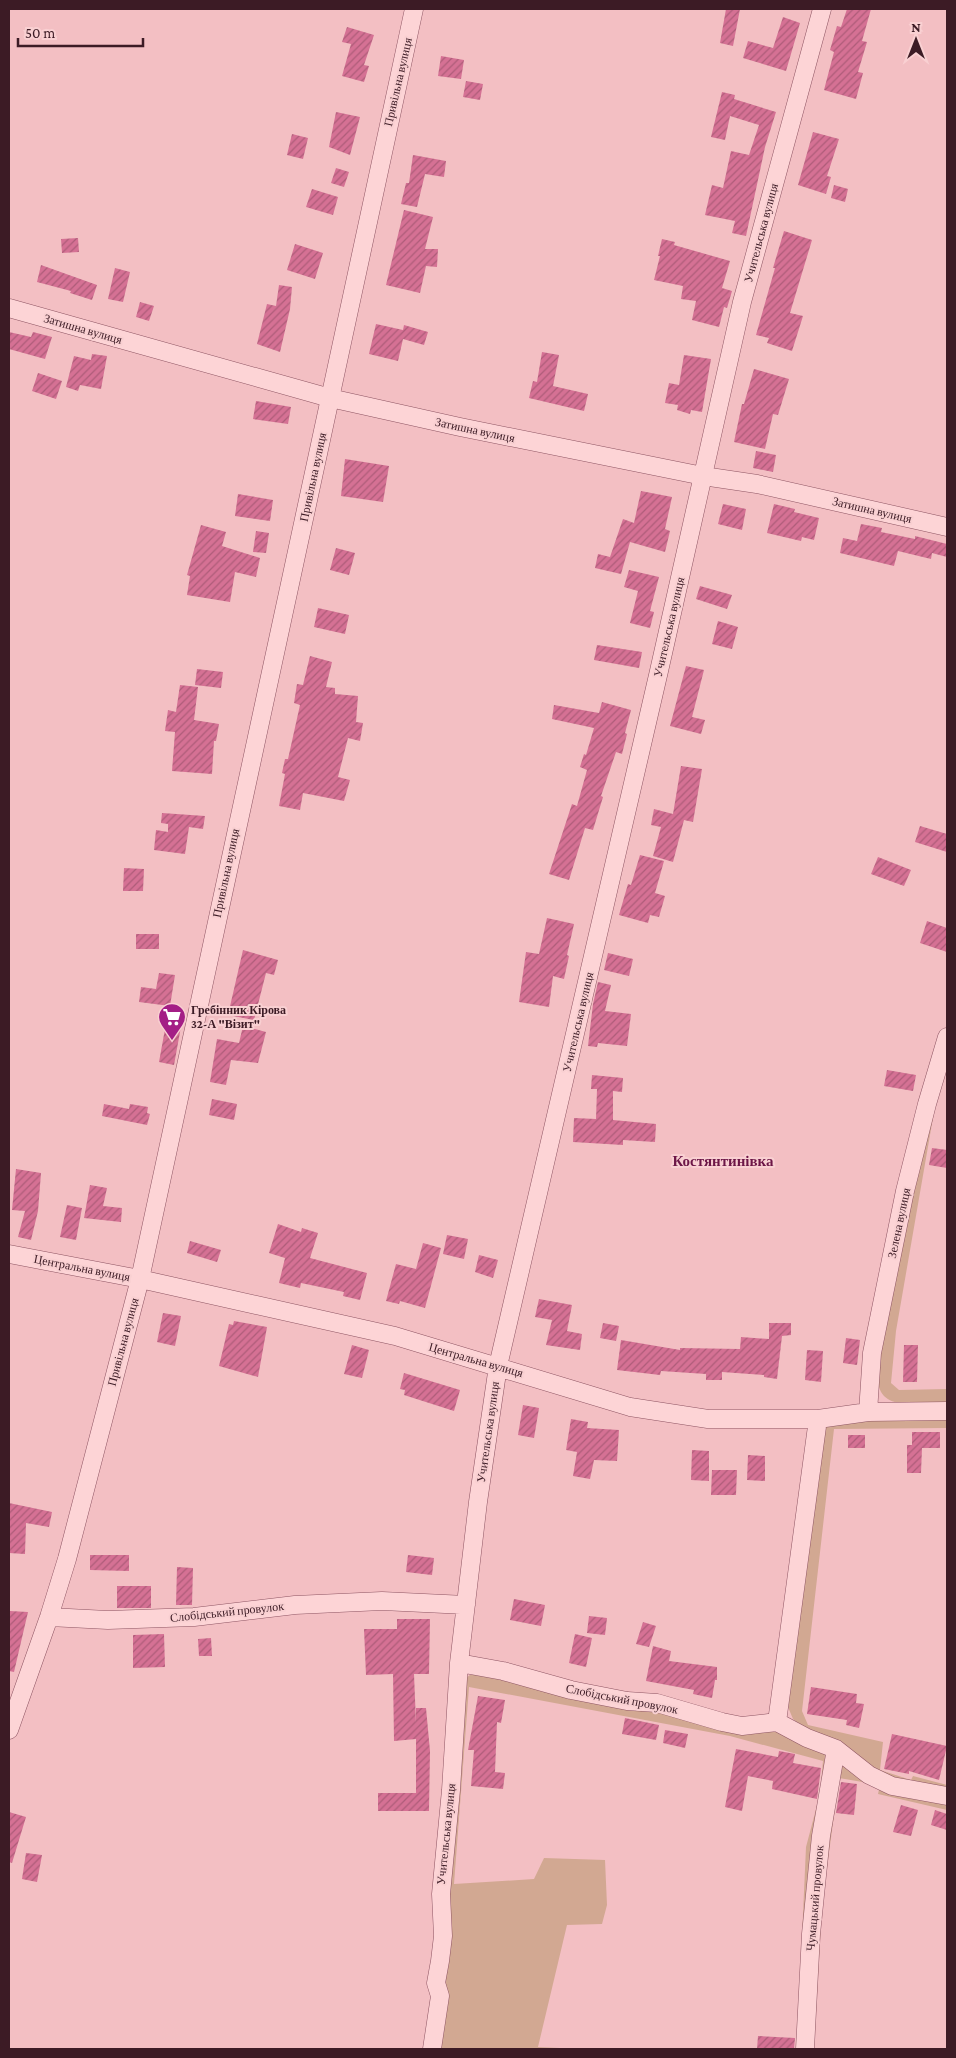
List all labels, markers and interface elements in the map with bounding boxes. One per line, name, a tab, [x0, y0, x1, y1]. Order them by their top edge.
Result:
scale bar	[18, 15, 142, 47]
north arrow	[891, 15, 941, 65]
text: N	[911, 19, 921, 35]
text: 50 m	[25, 25, 55, 41]
street label: Привільна вулиця	[381, 36, 415, 128]
street label: Учительська вулиця	[741, 181, 781, 284]
street label: Затишна вулиця	[42, 311, 124, 347]
street label: Затишна вулиця	[434, 415, 517, 445]
street label: Привільна вулиця	[297, 431, 329, 523]
street label: Затишна вулиця	[831, 494, 914, 526]
street label: Учительська вулиця	[651, 575, 687, 678]
street label: Привільна вулиця	[210, 827, 242, 919]
street label: Учительська вулиця	[560, 970, 596, 1073]
supermarket icon: Гребінник Кірова 32-А "Візит"	[157, 1002, 187, 1041]
place label: Гребінник Кірова 32-А "Візит"	[191, 1003, 286, 1031]
district label: Костянтинівка	[672, 1153, 774, 1169]
street label: Зелена вулиця	[885, 1186, 913, 1260]
street label: Центральна вулиця	[33, 1252, 132, 1284]
street label: Привільна вулиця	[105, 1296, 142, 1388]
street label: Центральна вулиця	[427, 1340, 525, 1380]
street label: Учительська вулиця	[474, 1380, 502, 1484]
street label: Слобідський провулок	[169, 1599, 285, 1625]
street label: Слобідський провулок	[565, 1681, 680, 1717]
street label: Учительська вулиця	[434, 1782, 458, 1885]
street label: Чумацький провулок	[803, 1844, 827, 1952]

